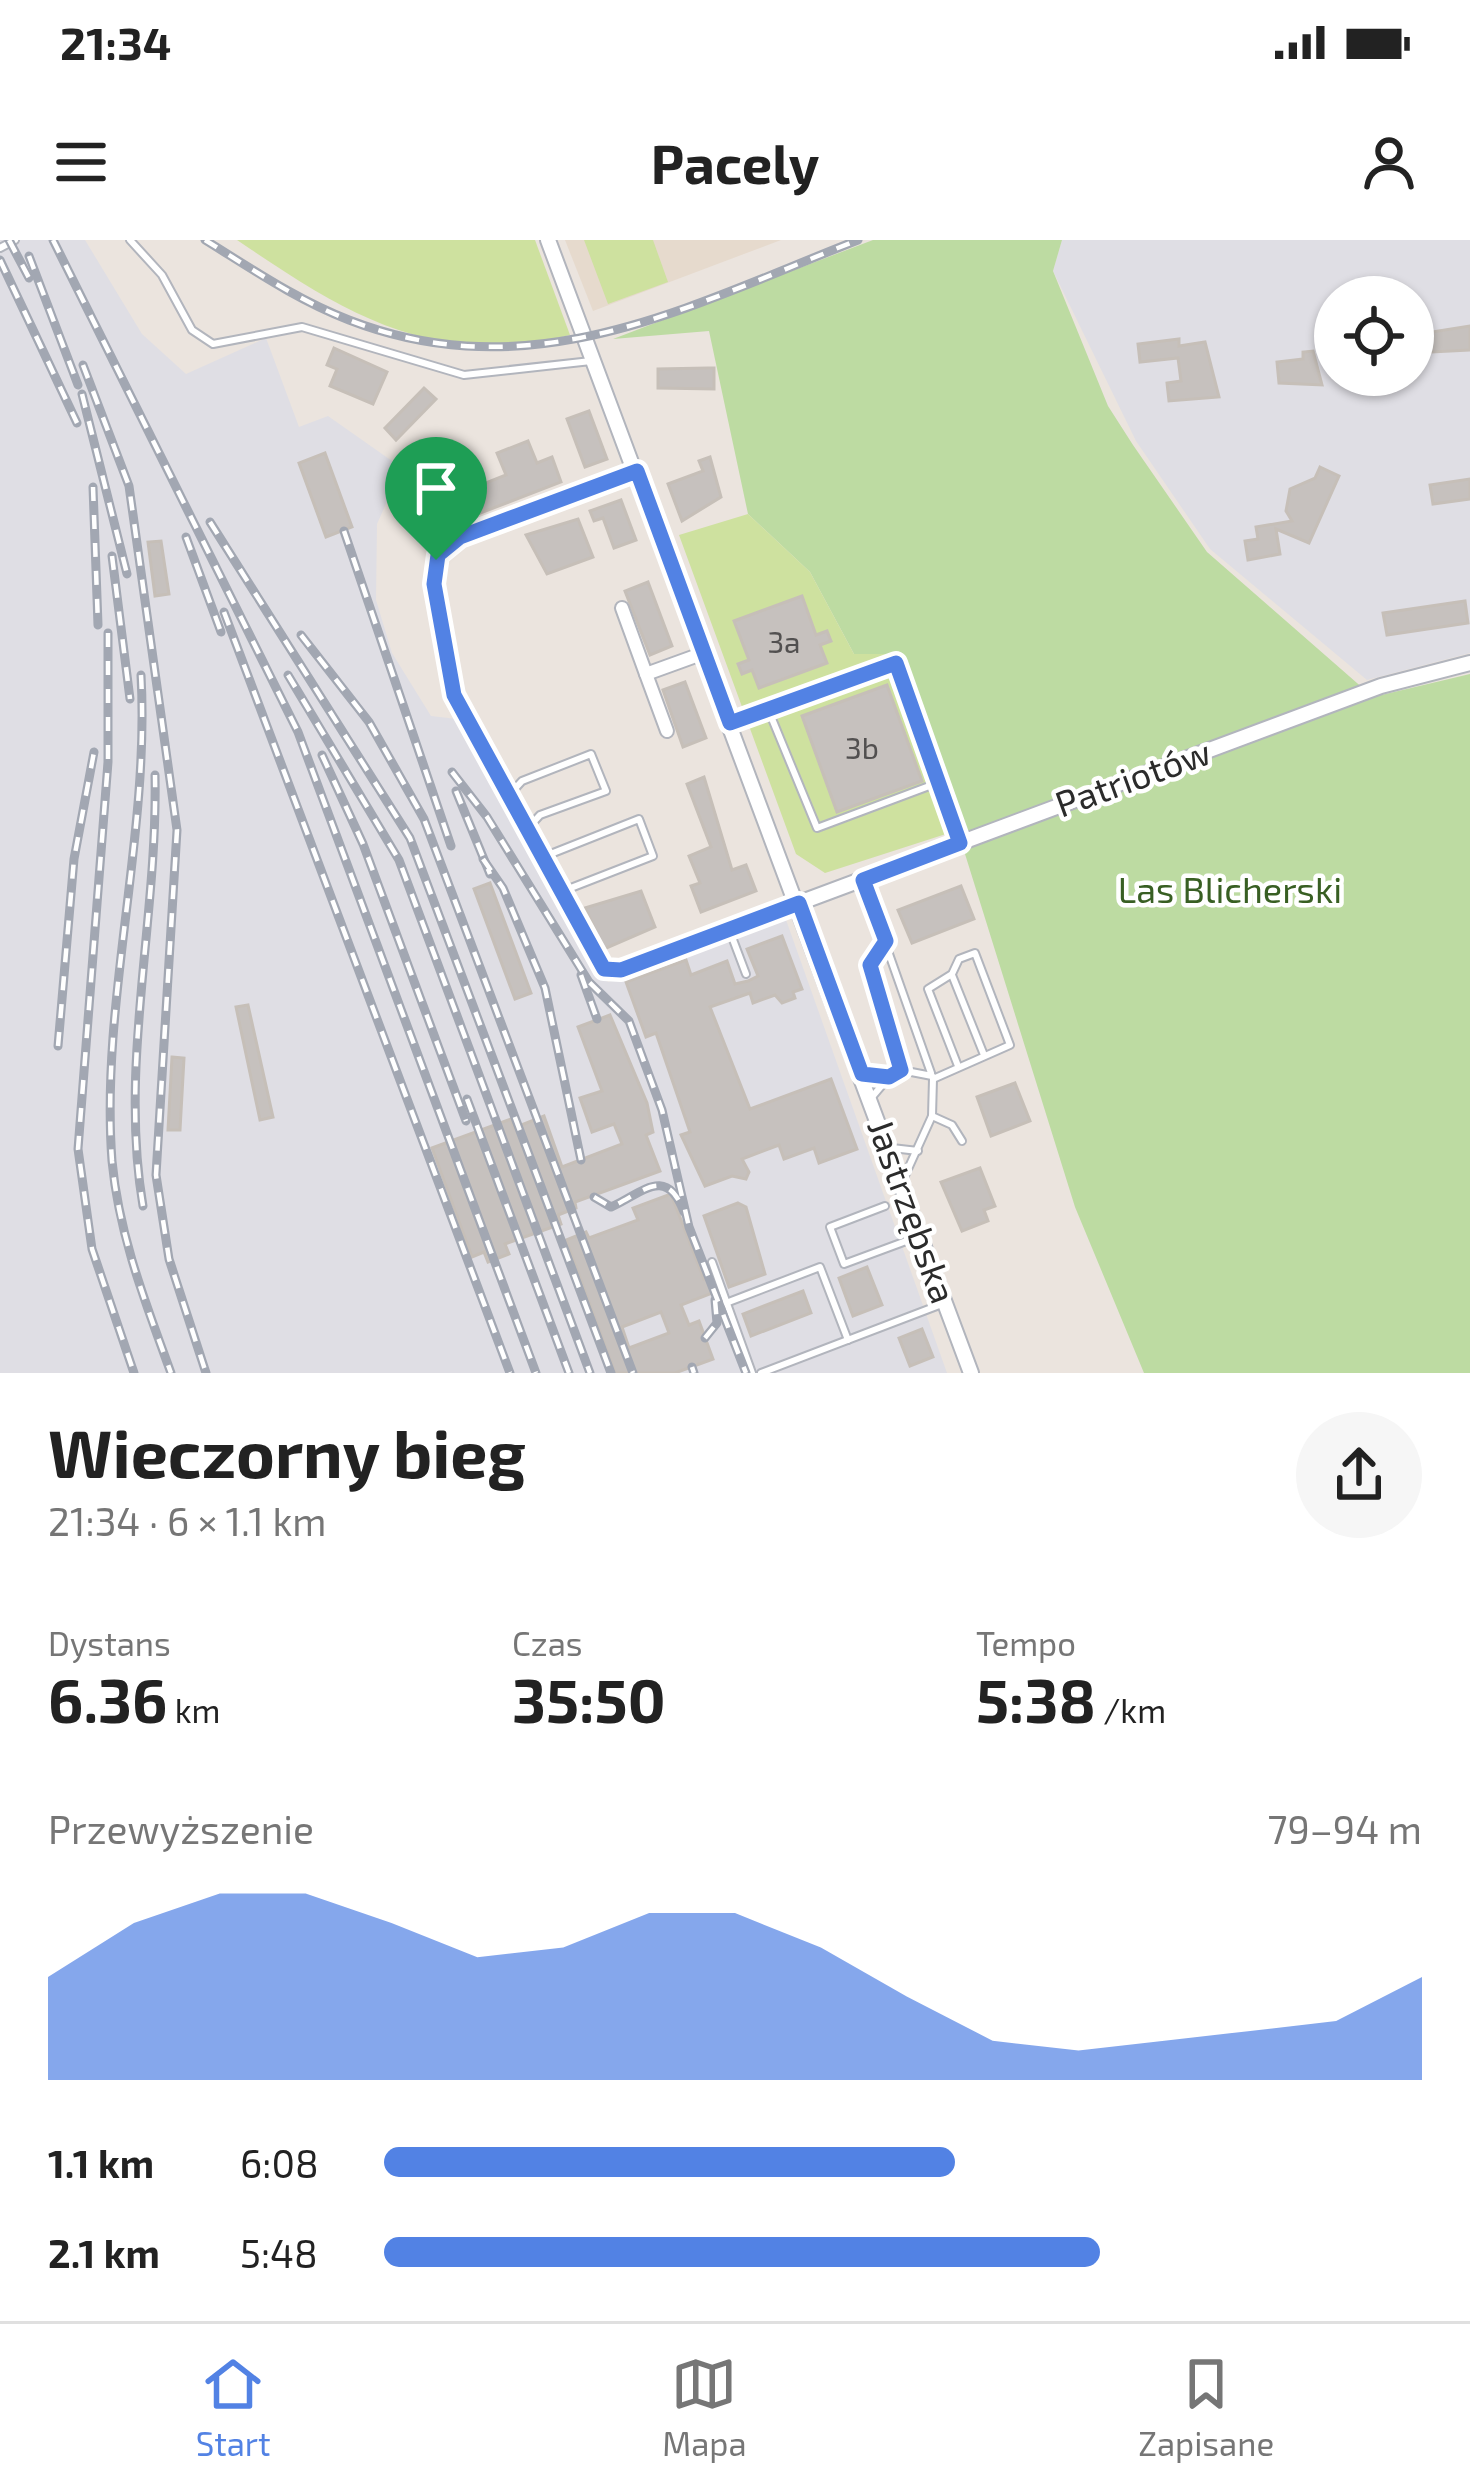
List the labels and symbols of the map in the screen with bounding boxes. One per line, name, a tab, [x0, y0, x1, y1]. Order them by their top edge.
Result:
pin	[385, 437, 487, 560]
house number: 3a	[767, 623, 801, 659]
house number: 3b	[845, 729, 879, 765]
street label: Patriotów	[1049, 729, 1216, 825]
park label: Las Blicherski	[1118, 867, 1342, 910]
street label: Jastrzębska	[860, 1112, 967, 1309]

